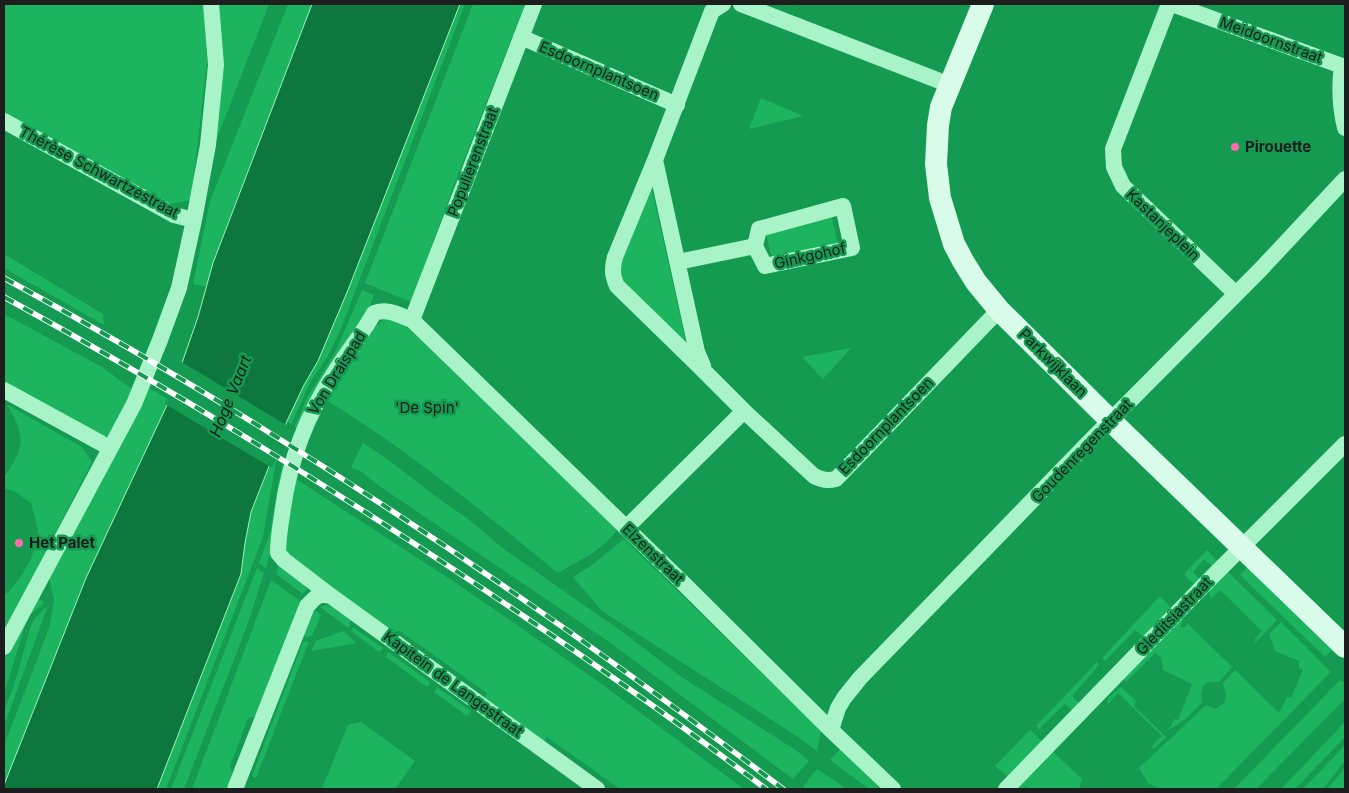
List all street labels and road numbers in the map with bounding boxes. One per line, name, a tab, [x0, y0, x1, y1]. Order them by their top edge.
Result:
street label: Meidoornstraat	[1217, 12, 1325, 67]
street label: Esdoornplantsoen	[536, 37, 662, 104]
street label: Populierenstraat	[443, 104, 502, 219]
street label: Thérèse Schwartzestraat	[16, 121, 182, 222]
street label: Kastanjeplein	[1123, 185, 1204, 265]
street label: Ginkgohof	[772, 238, 848, 273]
street label: Parkwijklaan	[1015, 324, 1092, 401]
street label: Von Draispad	[303, 327, 370, 418]
street label: Esdoornplantsoen	[834, 373, 937, 478]
street label: Goudenregenstraat	[1027, 395, 1136, 507]
street label: Elzenstraat	[618, 520, 688, 588]
street label: Gleditsiastraat	[1132, 573, 1216, 659]
street label: Kapitein de Langestraat	[380, 627, 527, 741]

